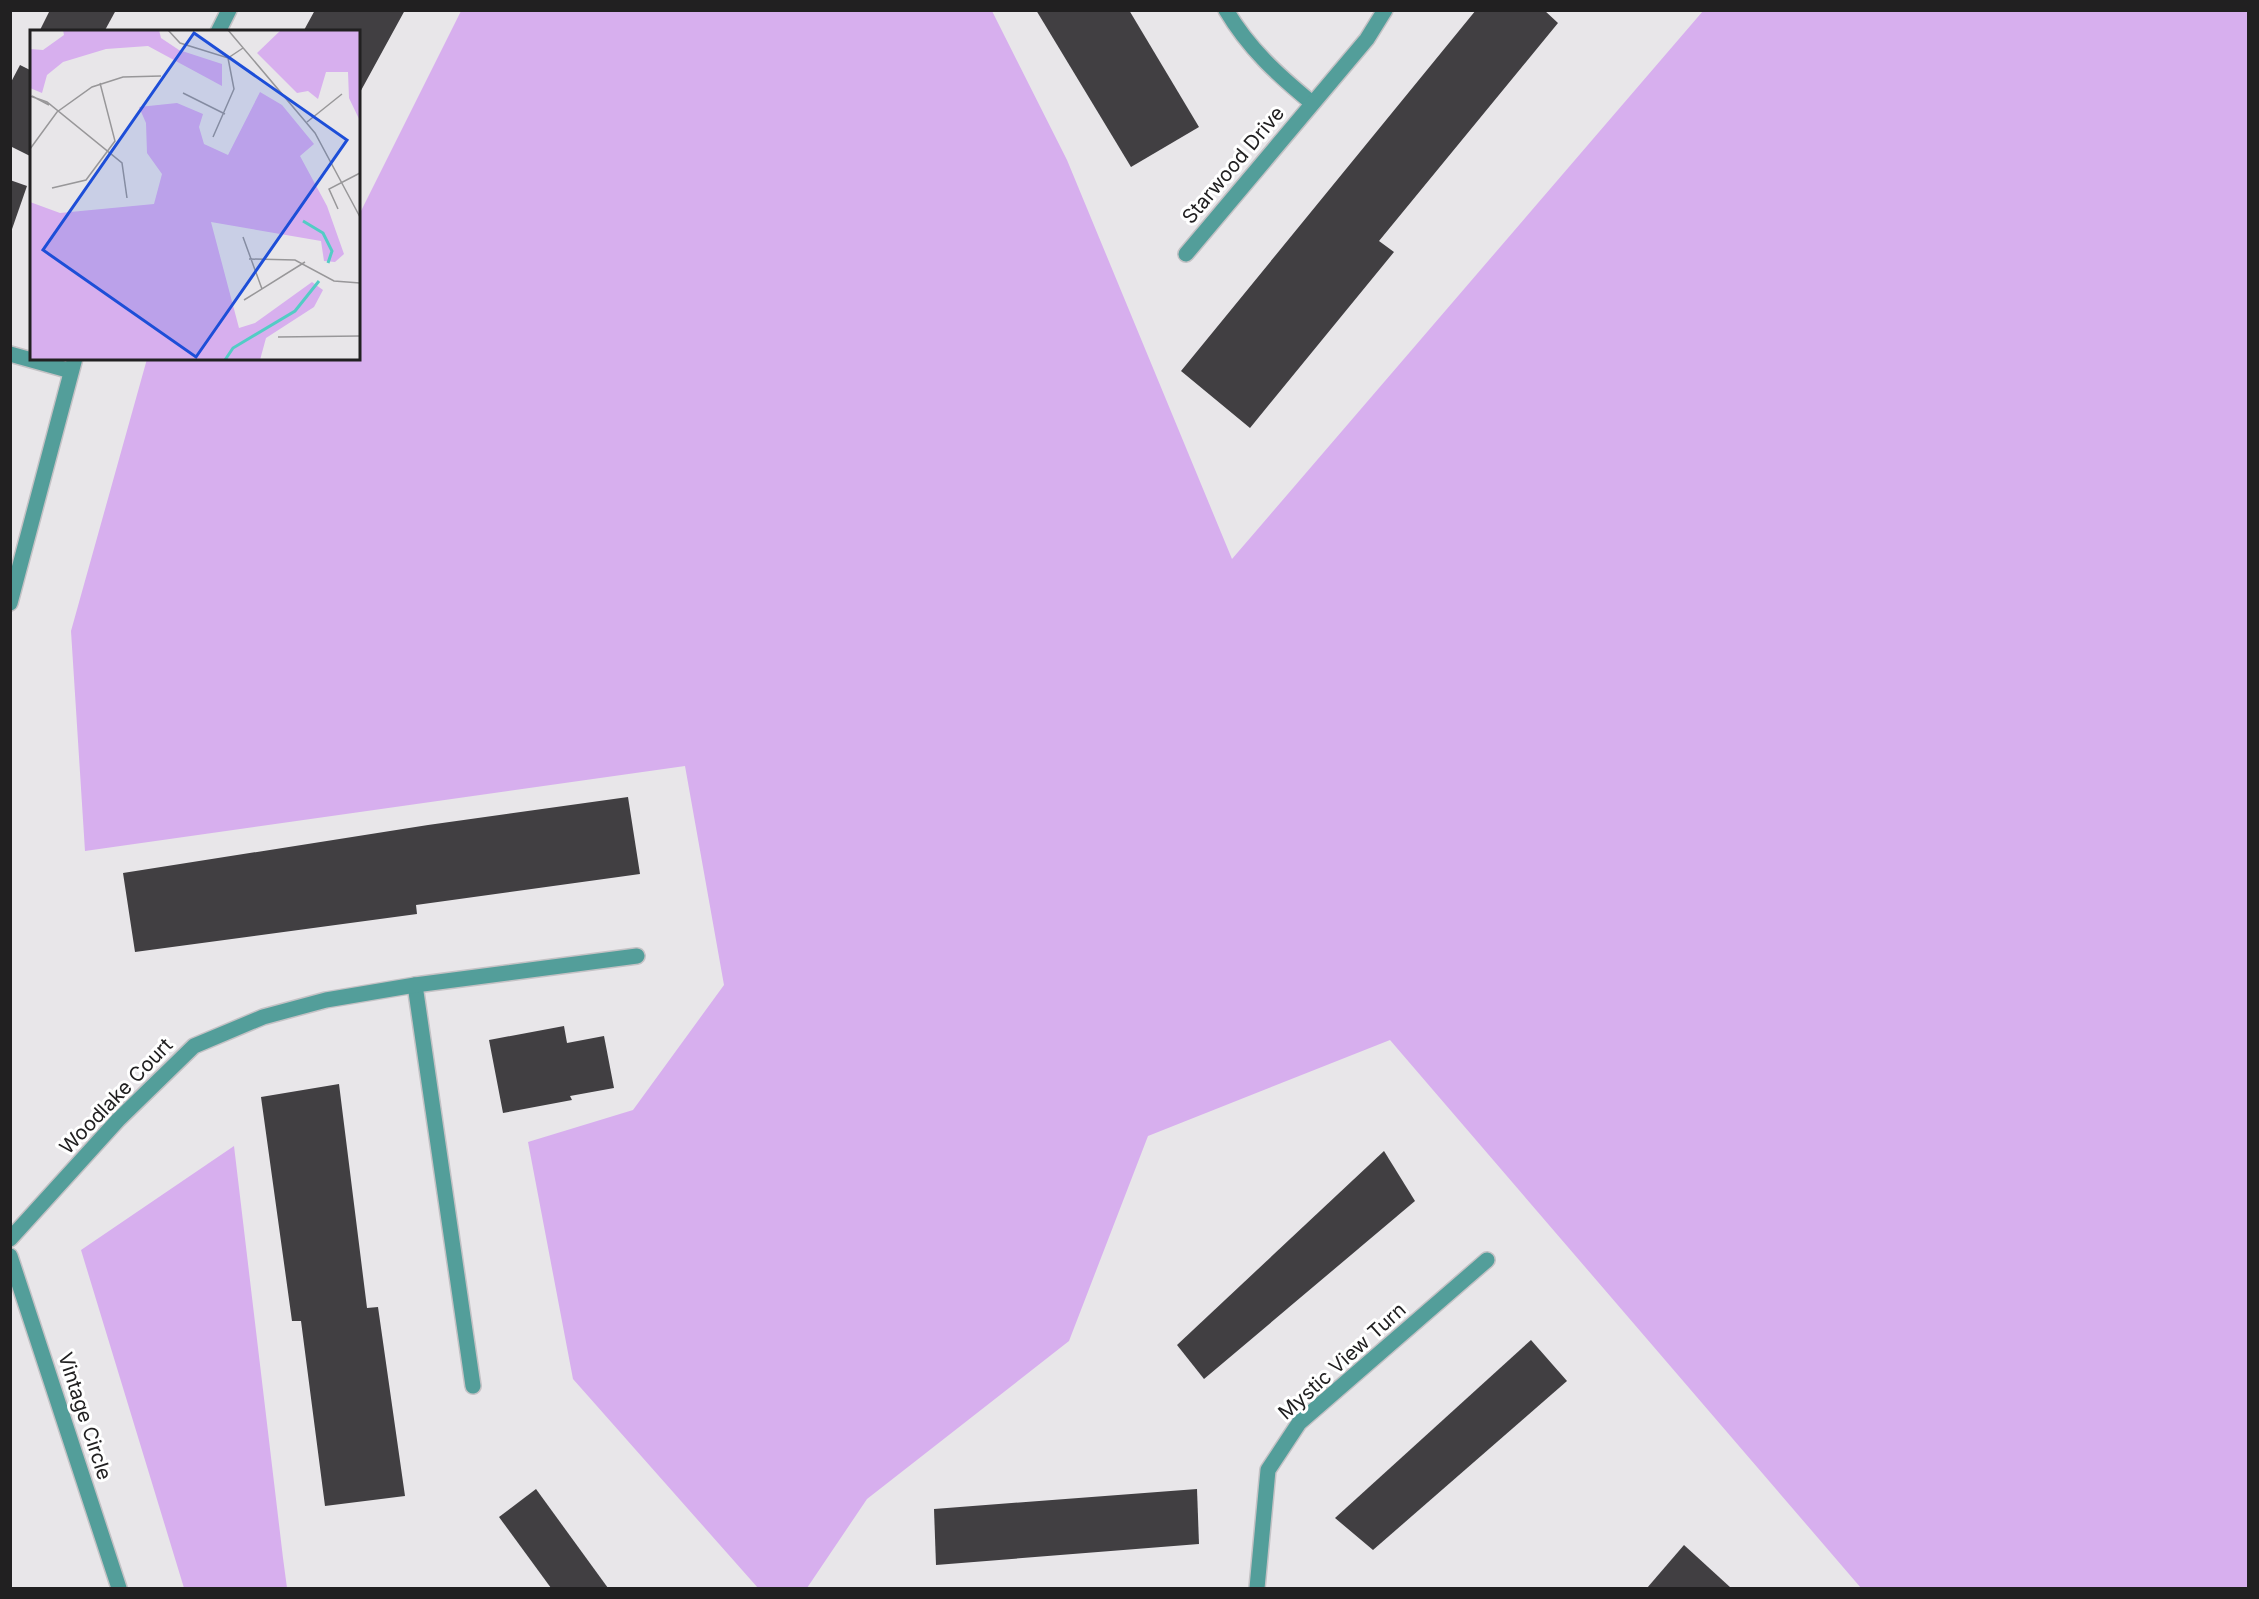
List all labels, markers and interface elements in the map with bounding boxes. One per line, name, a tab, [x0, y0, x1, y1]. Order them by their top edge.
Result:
inset map	[30, 30, 360, 360]
street label: Starwood Drive	[1177, 101, 1289, 229]
street label: Woodlake Court	[55, 1033, 178, 1159]
street label: Mystic View Turn	[1273, 1297, 1411, 1425]
street label: Vintage Circle	[53, 1349, 117, 1483]

